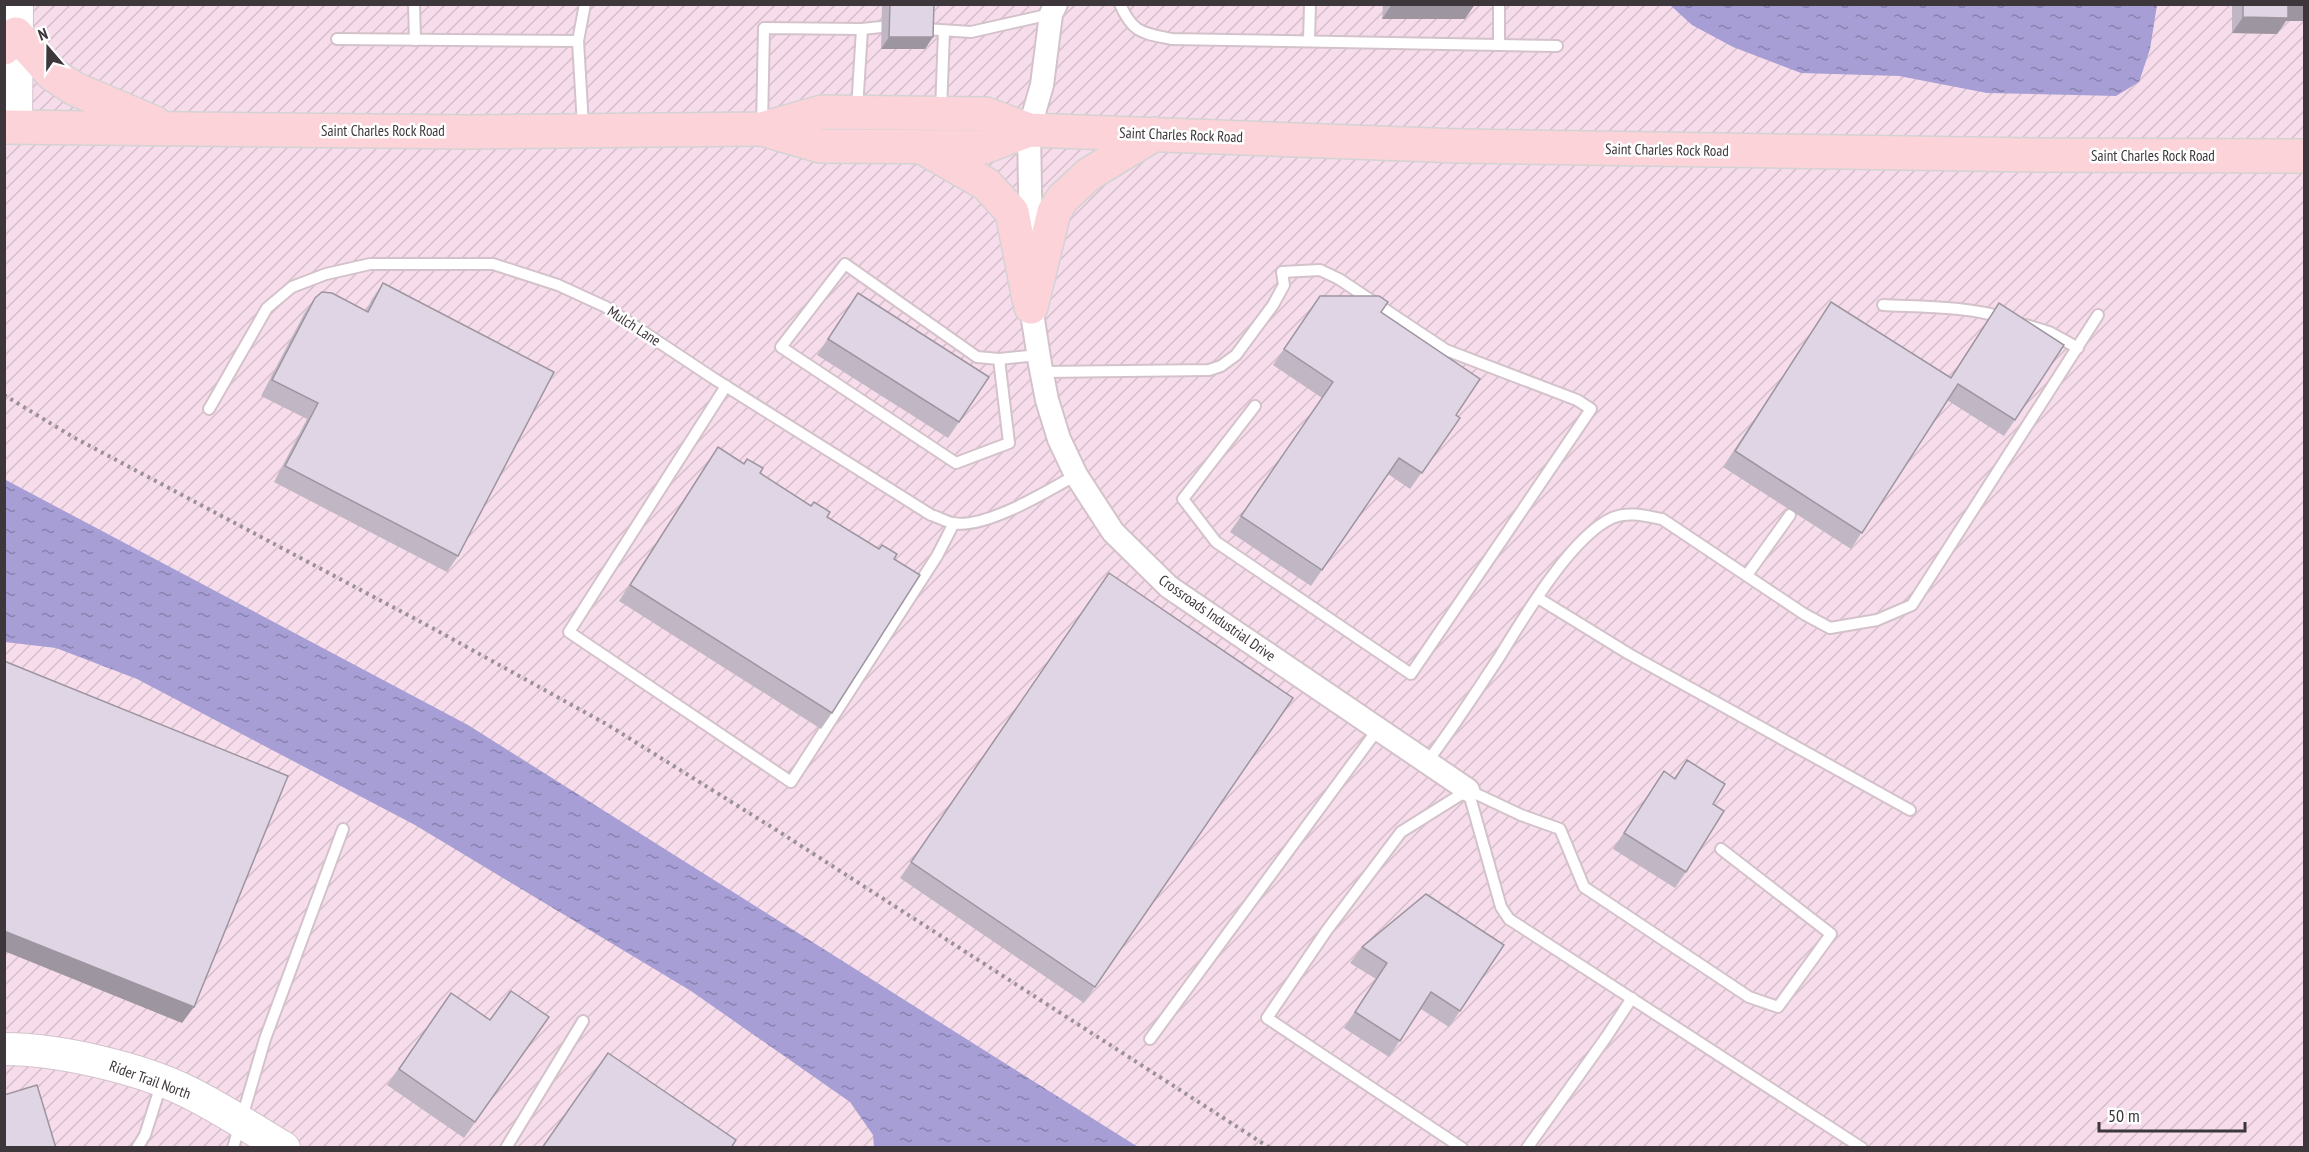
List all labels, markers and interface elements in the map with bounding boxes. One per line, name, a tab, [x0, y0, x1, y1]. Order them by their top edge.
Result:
north arrow	[18, 18, 78, 78]
text: N	[35, 23, 50, 45]
street label: Saint Charles Rock Road	[321, 121, 445, 140]
street label: Saint Charles Rock Road	[1119, 123, 1243, 146]
street label: Saint Charles Rock Road	[1605, 139, 1729, 160]
street label: Saint Charles Rock Road	[2091, 146, 2215, 165]
street label: Mulch Lane	[604, 301, 664, 350]
street label: Crossroads Industrial Drive	[1155, 570, 1279, 665]
street label: Rider Trail North	[107, 1056, 193, 1103]
scale bar	[2099, 1095, 2244, 1133]
text: 50 m	[2108, 1104, 2140, 1127]

